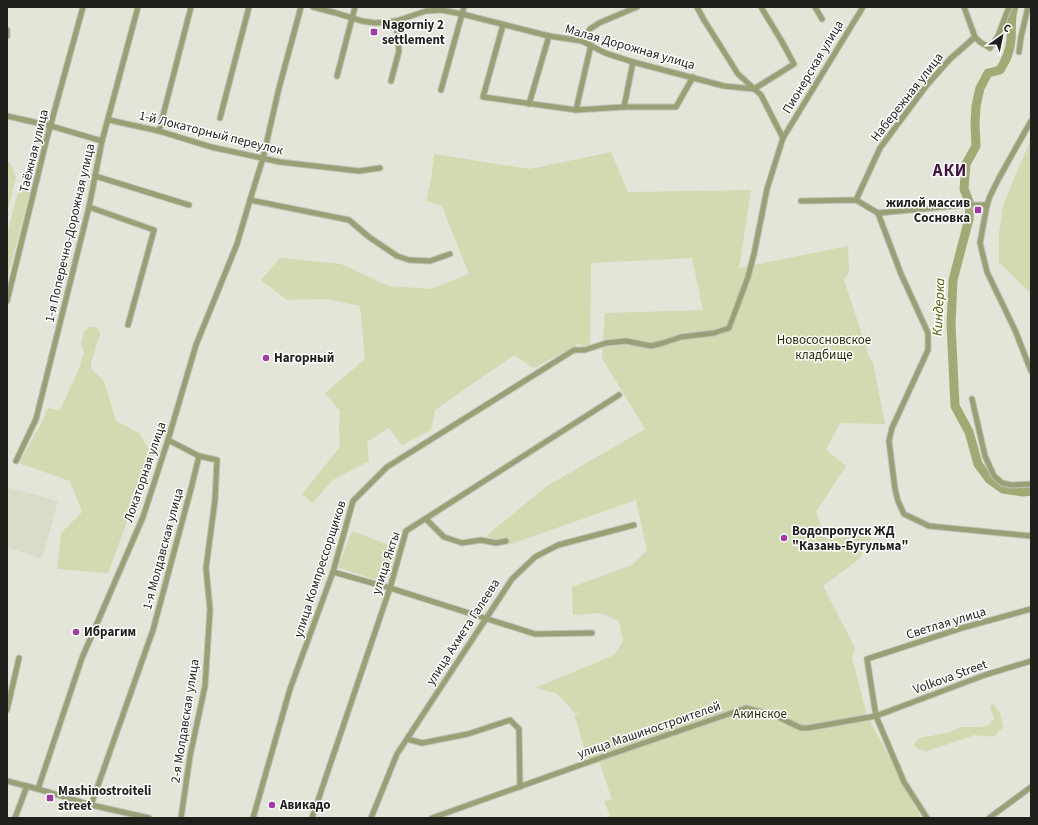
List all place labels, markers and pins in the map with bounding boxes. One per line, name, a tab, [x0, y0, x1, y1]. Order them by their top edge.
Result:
place label: Nagorniy 2 settlement	[382, 16, 445, 49]
marker: Nagorniy 2 settlement	[369, 27, 379, 37]
place label: жилой массив Сосновка	[886, 194, 970, 227]
marker: жилой массив Сосновка	[973, 205, 983, 215]
place label: Нагорный	[274, 349, 334, 367]
marker: Нагорный	[261, 353, 271, 363]
place label: Водопропуск ЖД "Казань-Бугульма"	[792, 522, 908, 555]
marker: Водопропуск ЖД "Казань-Бугульма"	[779, 533, 789, 543]
place label: Ибрагим	[84, 623, 136, 641]
marker: Ибрагим	[71, 627, 81, 637]
place label: Mashinostroiteli street	[58, 782, 151, 815]
marker: Mashinostroiteli street	[45, 793, 55, 803]
place label: Авикадо	[279, 796, 331, 814]
marker: Авикадо	[267, 800, 277, 810]

